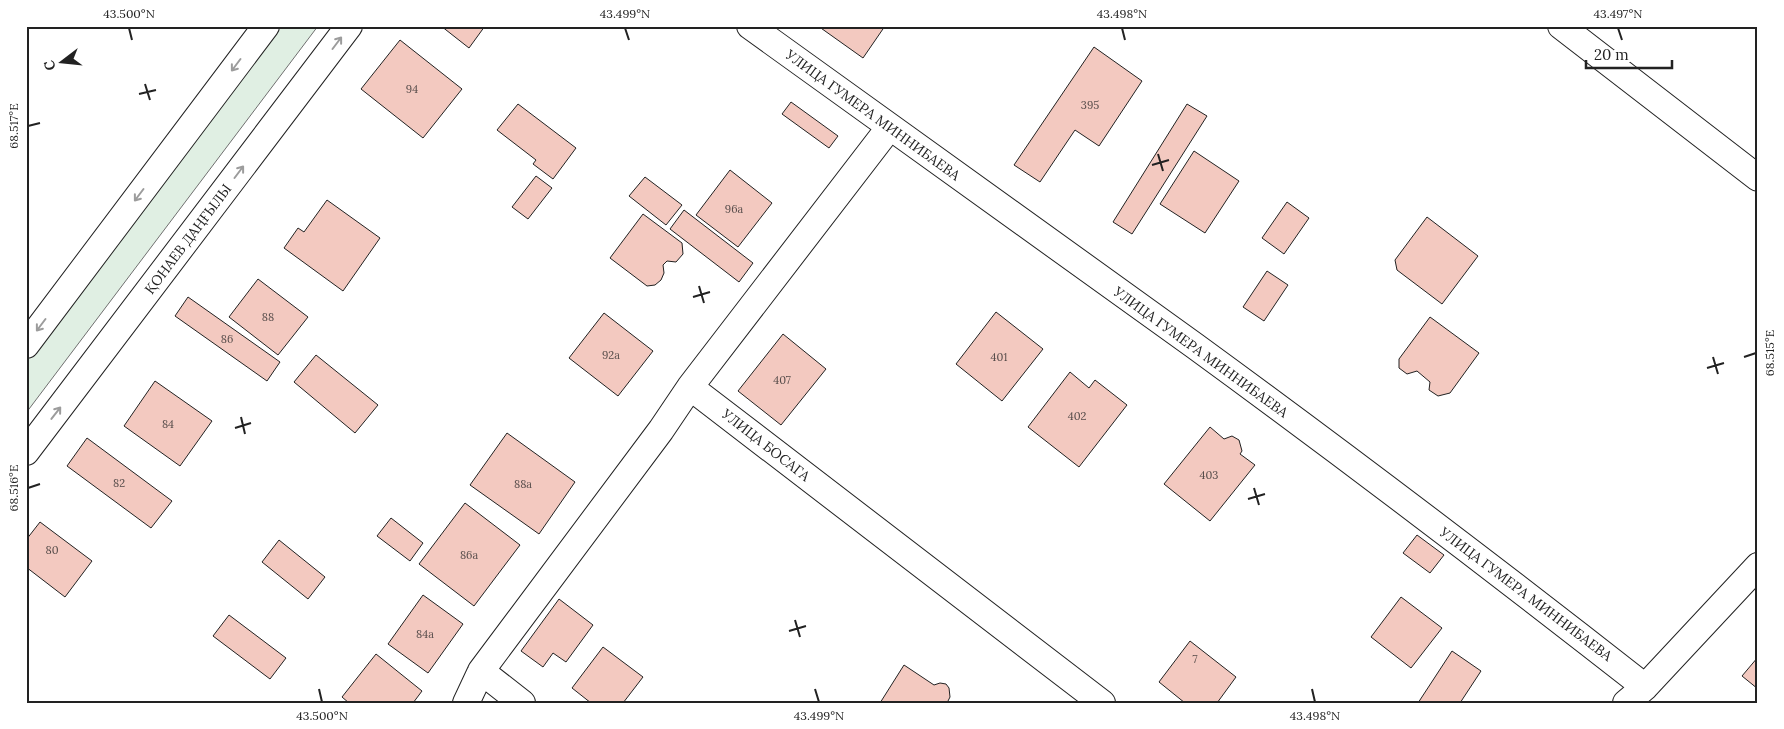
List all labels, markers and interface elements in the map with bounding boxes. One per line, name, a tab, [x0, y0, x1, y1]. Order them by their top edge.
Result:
text: 43.500°N	[103, 6, 155, 21]
text: 43.499°N	[600, 6, 650, 21]
text: 43.498°N	[1097, 6, 1147, 21]
text: 43.497°N	[1594, 6, 1642, 21]
one-way arrow	[332, 36, 342, 50]
north arrow	[38, 38, 88, 88]
scale bar	[1586, 38, 1673, 70]
street label: УЛИЦА ГУМЕРА МИННИБАЕВА	[781, 45, 964, 185]
text: 20 m	[1594, 45, 1629, 64]
text: С	[39, 58, 59, 73]
one-way arrow	[231, 58, 242, 71]
house number: 94	[406, 82, 418, 96]
house number: 395	[1081, 98, 1099, 112]
text: 68.517°E	[6, 103, 21, 149]
one-way arrow	[234, 165, 244, 179]
street label: ҚОНАЕВ ДАҢҒЫЛЫ	[141, 180, 235, 298]
one-way arrow	[134, 188, 144, 202]
house number: 96а	[725, 202, 744, 216]
street label: УЛИЦА ГУМЕРА МИННИБАЕВА	[1109, 282, 1292, 422]
house number: 88	[262, 310, 274, 324]
one-way arrow	[36, 318, 47, 331]
text: 68.515°E	[1762, 330, 1777, 376]
house number: 86	[221, 332, 233, 346]
house number: 92а	[602, 348, 620, 362]
house number: 401	[991, 350, 1007, 364]
house number: 407	[773, 373, 791, 387]
street label: УЛИЦА БОСАГА	[718, 404, 814, 485]
one-way arrow	[51, 406, 61, 420]
house number: 402	[1068, 409, 1086, 423]
house number: 84	[162, 417, 174, 431]
text: 68.516°E	[6, 465, 21, 511]
house number: 403	[1200, 468, 1218, 482]
house number: 82	[113, 476, 125, 490]
house number: 88а	[514, 477, 532, 491]
street label: УЛИЦА ГУМЕРА МИННИБАЕВА	[1435, 523, 1616, 665]
house number: 80	[45, 543, 59, 557]
house number: 86а	[460, 548, 478, 562]
house number: 84а	[416, 627, 434, 641]
house number: 7	[1192, 652, 1198, 666]
text: 43.500°N	[296, 708, 348, 723]
text: 43.499°N	[794, 708, 844, 723]
text: 43.498°N	[1290, 708, 1340, 723]

